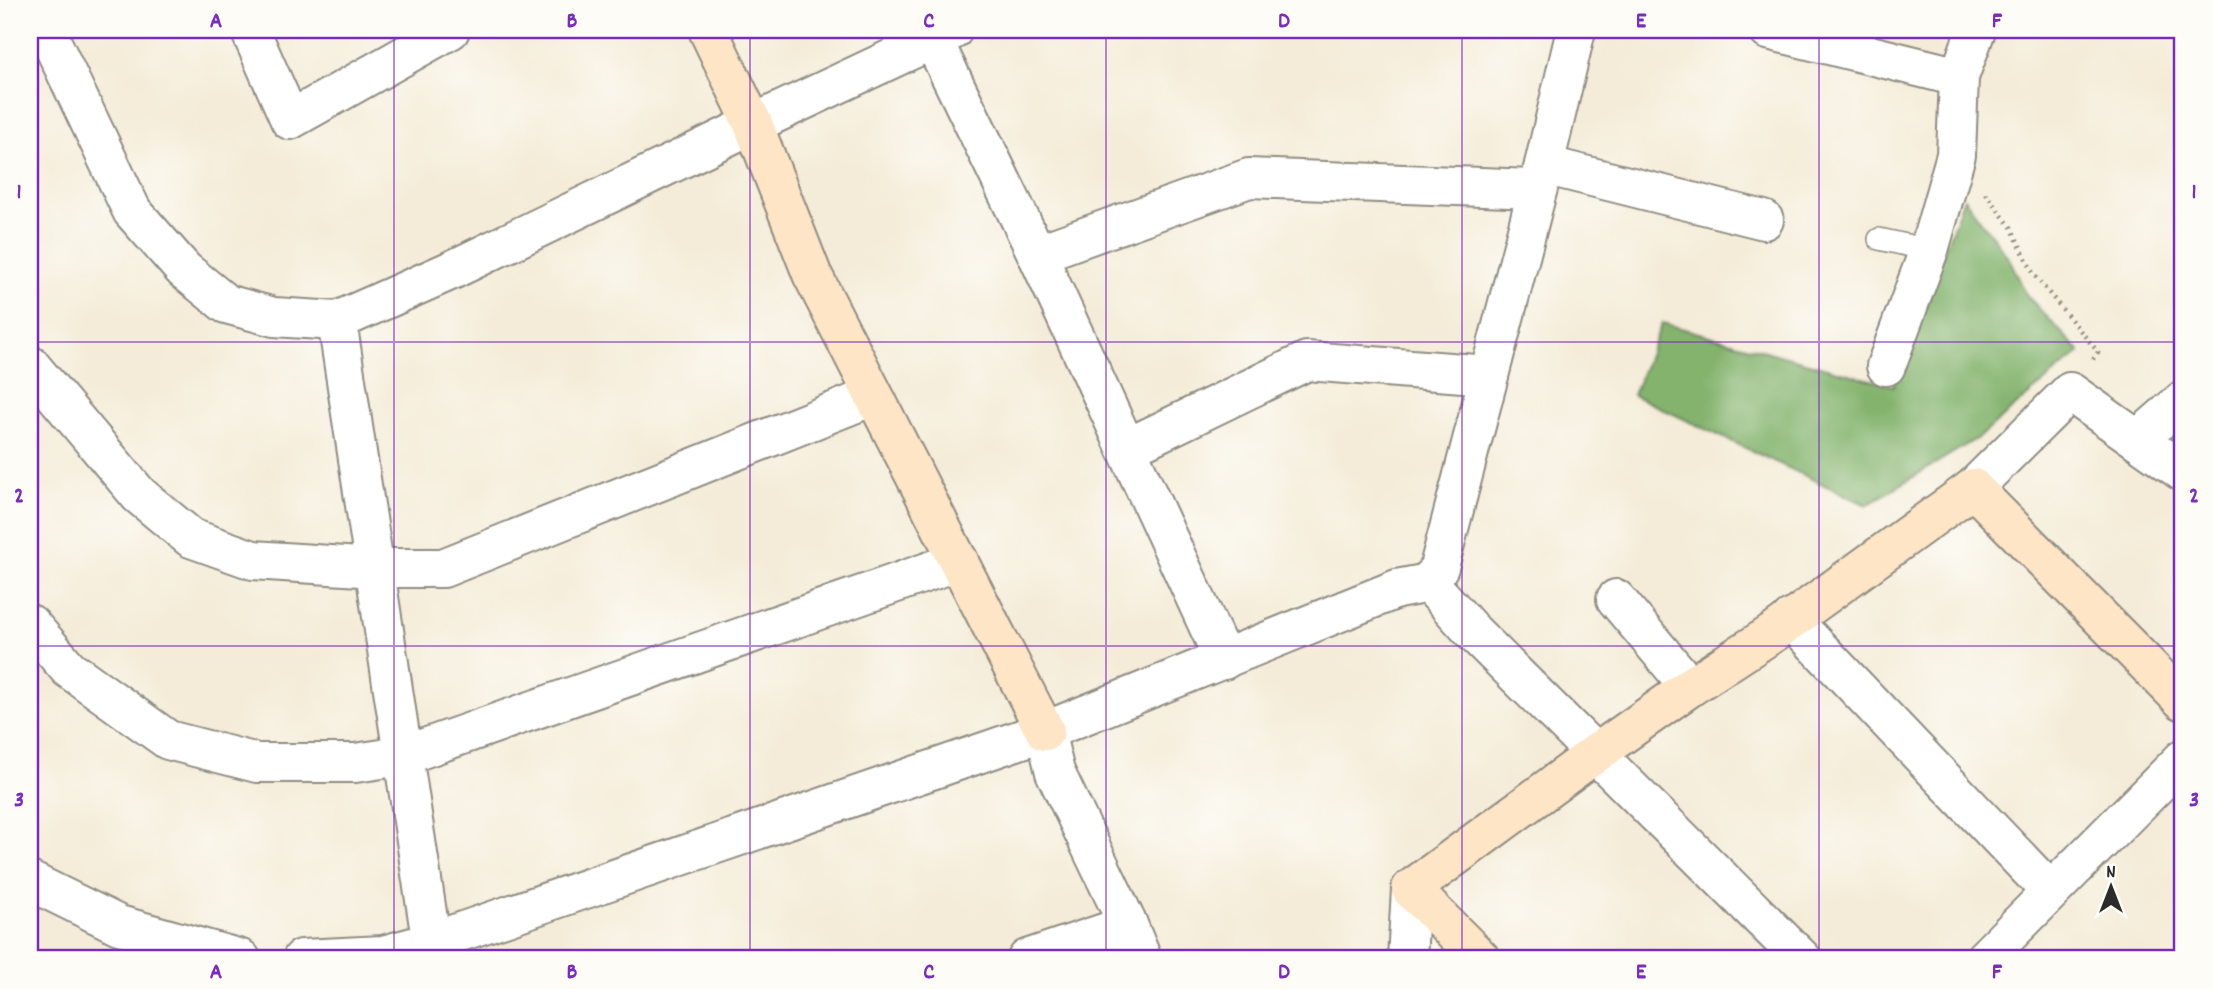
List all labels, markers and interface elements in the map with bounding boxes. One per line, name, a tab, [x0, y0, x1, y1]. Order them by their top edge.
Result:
text: A	[210, 6, 222, 39]
text: B	[567, 6, 578, 39]
text: C	[923, 6, 935, 39]
text: D	[1278, 6, 1290, 39]
text: E	[1636, 6, 1647, 39]
text: F	[1992, 6, 2003, 39]
text: 1	[16, 177, 22, 210]
text: 1	[2191, 177, 2197, 210]
text: 2	[14, 481, 24, 514]
text: 2	[2189, 481, 2199, 514]
text: 3	[14, 785, 24, 818]
text: 3	[2189, 785, 2199, 818]
north arrow	[2076, 852, 2146, 922]
text: N	[2106, 860, 2116, 887]
text: A	[210, 957, 222, 989]
text: B	[567, 957, 578, 989]
text: C	[923, 957, 935, 989]
text: D	[1278, 957, 1290, 989]
text: E	[1636, 957, 1647, 989]
text: F	[1992, 957, 2003, 989]

